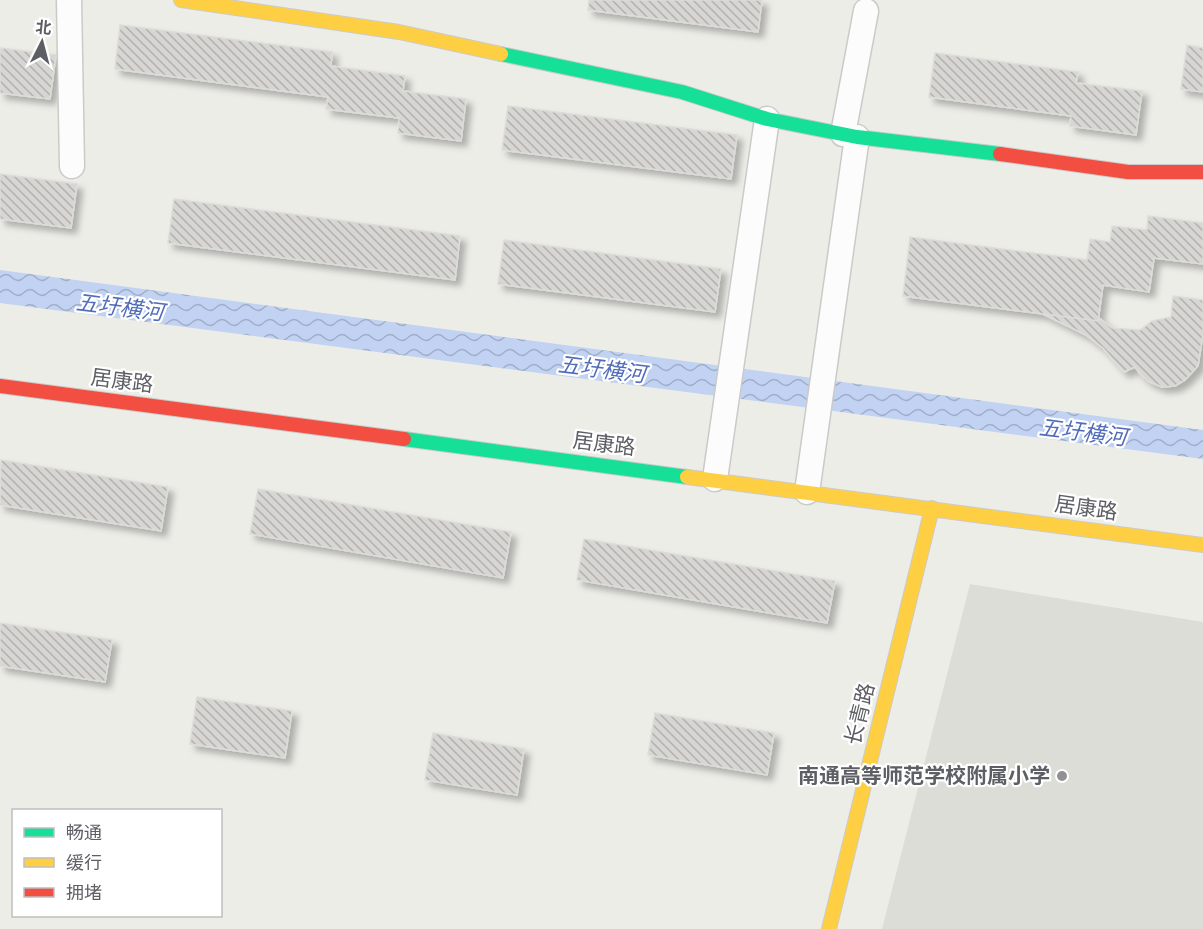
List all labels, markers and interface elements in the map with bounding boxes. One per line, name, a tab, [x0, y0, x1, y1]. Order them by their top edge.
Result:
north arrow	[12, 12, 72, 72]
text: 北	[35, 16, 53, 38]
water label: 五圩横河	[75, 287, 169, 327]
water label: 五圩横河	[557, 349, 651, 389]
street label: 居康路	[89, 362, 155, 398]
water label: 五圩横河	[1038, 412, 1132, 452]
street label: 居康路	[571, 425, 637, 461]
street label: 居康路	[1053, 489, 1119, 525]
street label: 长青路	[838, 680, 880, 748]
place label: 南通高等师范学校附属小学	[798, 761, 1050, 789]
marker: 南通高等师范学校附属小学	[1055, 769, 1069, 783]
legend	[12, 809, 222, 917]
text: 畅通	[66, 821, 102, 844]
text: 缓行	[66, 851, 102, 874]
text: 拥堵	[66, 881, 102, 904]

